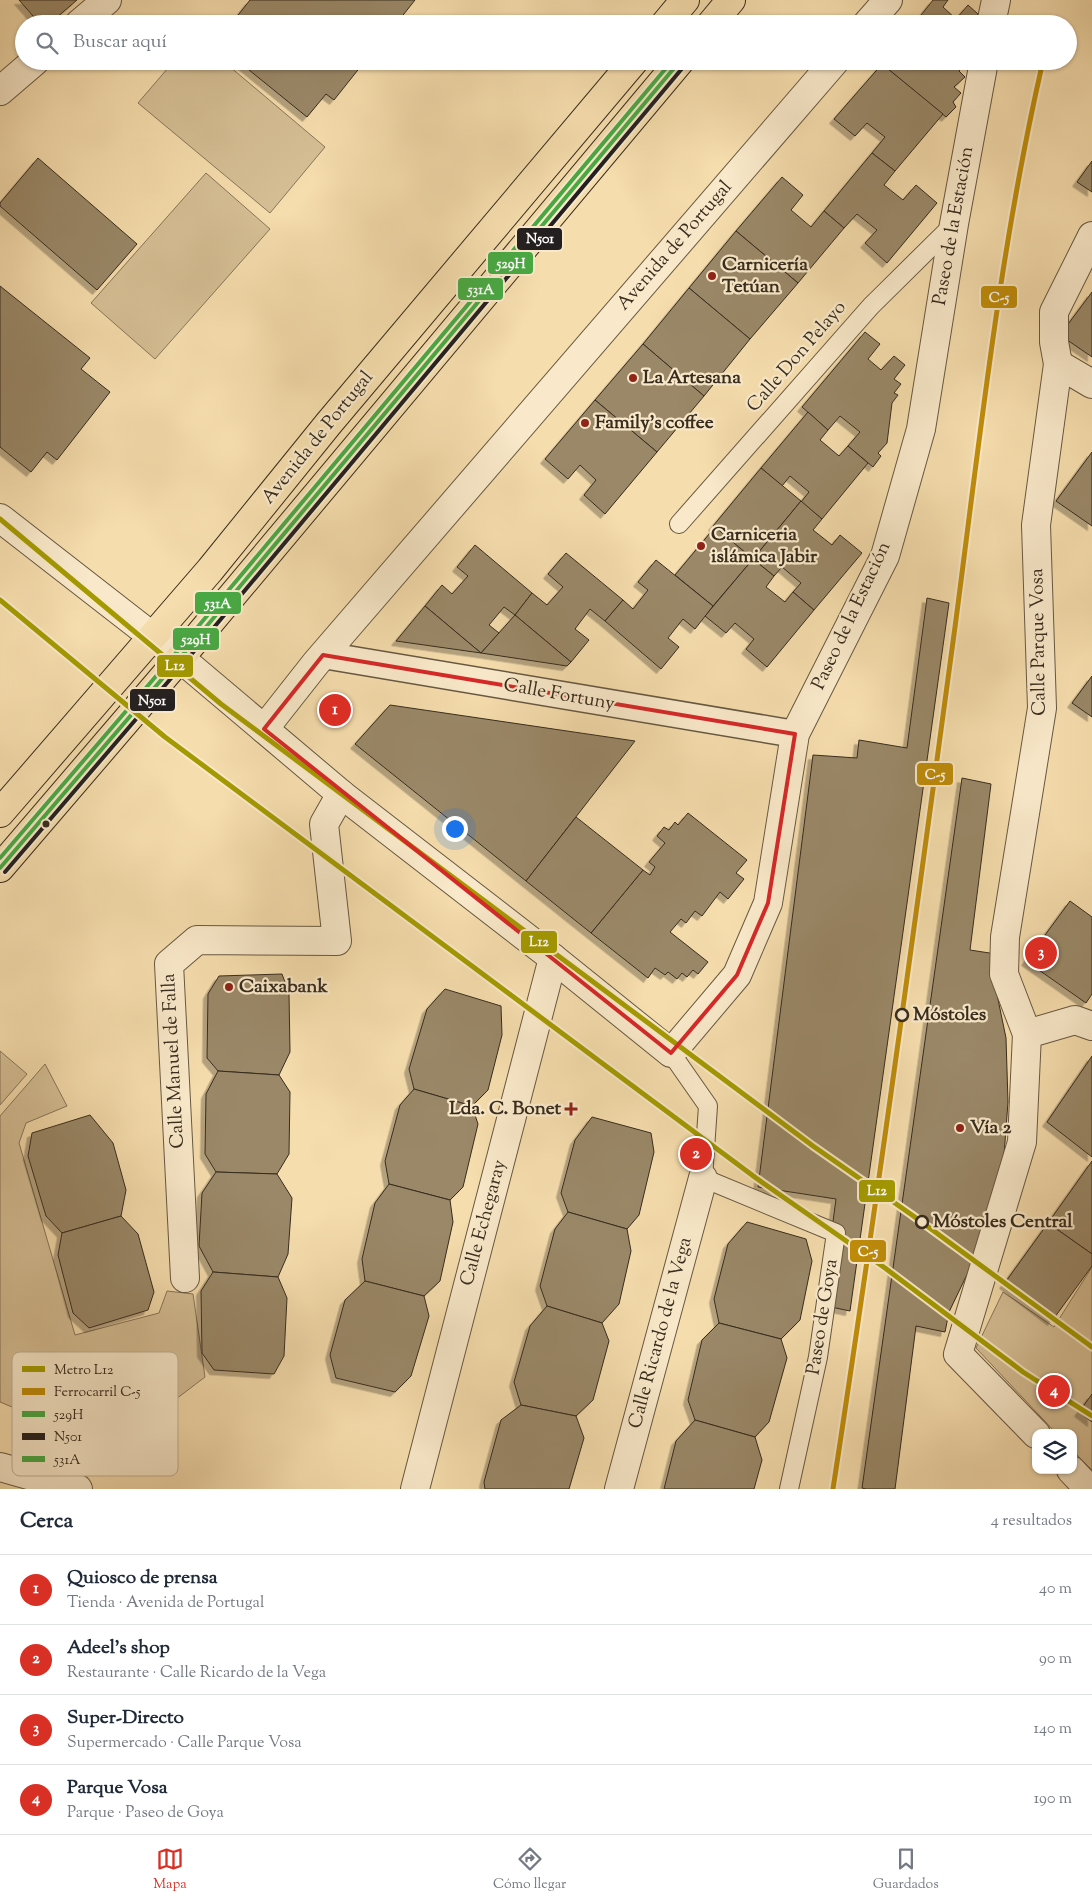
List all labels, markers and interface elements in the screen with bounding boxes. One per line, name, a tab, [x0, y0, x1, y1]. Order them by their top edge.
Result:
search box	[15, 15, 1077, 70]
icon: search	[33, 29, 61, 57]
text: Buscar aquí	[73, 29, 167, 56]
street label: Paseo de la Estación	[927, 144, 981, 308]
street label: Avenida de Portugal	[611, 175, 739, 317]
line badge: N501	[516, 227, 563, 251]
text: N501	[526, 230, 554, 250]
line badge: 529H	[487, 251, 534, 275]
place label: Carnicería Tetúan	[722, 252, 808, 301]
text: 529H	[495, 255, 527, 275]
marker: Carnicería Tetúan	[706, 270, 718, 282]
line badge: 531A	[457, 277, 504, 301]
text: 531A	[467, 281, 495, 301]
line badge: C-5	[980, 285, 1018, 309]
text: C-5	[989, 289, 1009, 309]
street label: Calle Don Pelayo	[741, 295, 853, 419]
place label: La Artesana	[643, 365, 741, 392]
street label: Avenida de Portugal	[256, 366, 380, 510]
marker: La Artesana	[627, 372, 639, 384]
place label: Family's coffee	[595, 410, 714, 437]
marker: Family's coffee	[579, 417, 591, 429]
place label: Carniceria islámica Jabir	[711, 522, 818, 571]
street label: Paseo de la Estación	[806, 537, 898, 695]
marker: Carniceria islámica Jabir	[695, 540, 707, 552]
street label: Calle Parque Vosa	[1024, 568, 1054, 716]
line badge: 531A	[194, 591, 242, 615]
text: 531A	[204, 595, 232, 615]
line badge: 529H	[172, 627, 220, 651]
text: 529H	[180, 631, 212, 651]
line badge: L12	[156, 654, 194, 678]
text: L12	[165, 657, 185, 677]
street label: Calle Fortuny	[501, 672, 617, 718]
line badge: N501	[129, 688, 176, 712]
pin: 1	[319, 691, 351, 729]
text: N501	[138, 692, 166, 712]
line badge: C-5	[916, 762, 954, 786]
text: C-5	[925, 766, 945, 786]
your location	[442, 816, 468, 842]
unlabelled marker	[41, 819, 51, 829]
line badge: L12	[520, 930, 558, 954]
text: L12	[529, 933, 549, 953]
pin: 3	[1025, 934, 1057, 972]
street label: Calle Manuel de Falla	[156, 973, 192, 1149]
place label: Caixabank	[239, 974, 329, 1001]
marker: Caixabank	[223, 981, 235, 993]
place label: Móstoles	[913, 1002, 987, 1029]
marker: Móstoles	[895, 1008, 909, 1022]
place label: Lda. C. Bonet	[449, 1096, 561, 1123]
marker: Lda. C. Bonet	[565, 1103, 577, 1115]
place label: Vía 2	[970, 1115, 1011, 1142]
marker: Vía 2	[954, 1122, 966, 1134]
pin: 2	[680, 1135, 712, 1173]
street label: Calle Echegaray	[454, 1156, 514, 1289]
line badge: L12	[858, 1179, 896, 1203]
text: L12	[867, 1182, 887, 1202]
place label: Móstoles Central	[933, 1209, 1073, 1236]
marker: Móstoles Central	[915, 1215, 929, 1229]
street label: Calle Ricardo de la Vega	[622, 1234, 700, 1432]
line badge: C-5	[849, 1239, 887, 1263]
text: C-5	[858, 1243, 878, 1263]
street label: Paseo de Goya	[801, 1257, 846, 1377]
legend	[12, 1352, 178, 1476]
text: Metro L12	[54, 1361, 114, 1381]
pin: 4	[1038, 1372, 1070, 1410]
text: Ferrocarril C-5	[54, 1383, 141, 1403]
text: 529H	[53, 1406, 83, 1426]
text: N501	[54, 1428, 82, 1448]
map controls	[1032, 1429, 1077, 1474]
button: layers	[1032, 1429, 1077, 1474]
text: 531A	[53, 1451, 81, 1471]
text: Cerca	[20, 1507, 73, 1537]
text: 4 resultados	[991, 1510, 1072, 1533]
text: Quiosco de prensa	[67, 1565, 218, 1592]
text: 1	[33, 1578, 39, 1601]
text: 40 m	[1039, 1578, 1072, 1601]
text: Tienda · Avenida de Portugal	[67, 1592, 264, 1615]
text: Adeel's shop	[67, 1635, 170, 1662]
text: 2	[32, 1648, 40, 1671]
text: 90 m	[1039, 1648, 1072, 1671]
text: Restaurante · Calle Ricardo de la Vega	[67, 1662, 326, 1685]
text: Super-Directo	[67, 1705, 184, 1732]
text: 3	[33, 1718, 39, 1741]
text: 140 m	[1034, 1718, 1072, 1741]
text: Supermercado · Calle Parque Vosa	[67, 1732, 302, 1755]
text: Parque Vosa	[67, 1775, 167, 1802]
text: 4	[32, 1788, 40, 1811]
text: 190 m	[1034, 1788, 1072, 1811]
text: Parque · Paseo de Goya	[67, 1802, 224, 1825]
tab: Mapa	[153, 1845, 187, 1895]
tab: Cómo llegar	[493, 1845, 566, 1895]
tab: Guardados	[873, 1845, 939, 1895]

